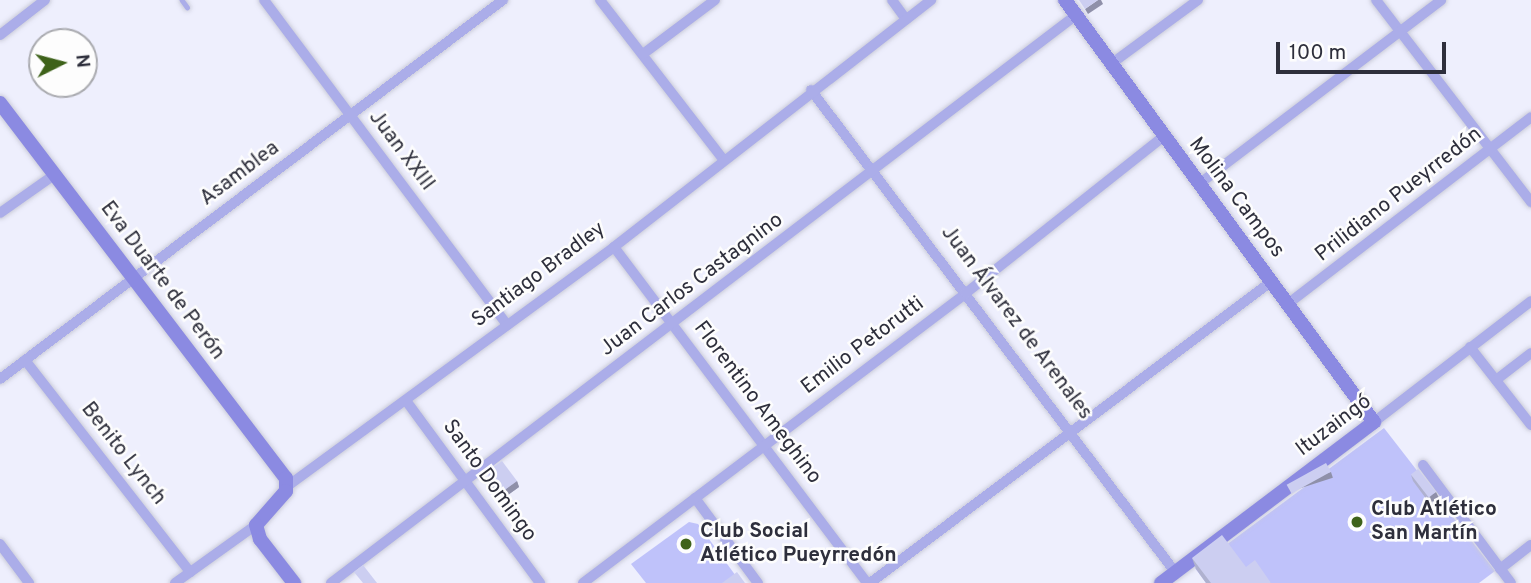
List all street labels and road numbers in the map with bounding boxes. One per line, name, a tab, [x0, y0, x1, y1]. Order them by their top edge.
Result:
street label: Juan XXIII	[363, 106, 439, 196]
street label: Prilidiano Pueyrredón	[1311, 122, 1487, 268]
street label: Molina Campos	[1183, 133, 1289, 263]
street label: Asamblea	[196, 136, 284, 212]
street label: Eva Duarte de Perón	[94, 197, 230, 365]
street label: Juan Carlos Castagnino	[596, 208, 788, 362]
street label: Santiago Bradley	[467, 217, 611, 333]
street label: Juan Álvarez de Arenales	[934, 220, 1098, 426]
street label: Emilio Petorutti	[797, 292, 929, 400]
street label: Florentino Ameghino	[687, 316, 827, 490]
street label: Ituzaingó	[1291, 390, 1377, 462]
street label: Benito Lynch	[75, 398, 171, 510]
street label: Santo Domingo	[436, 415, 542, 547]

